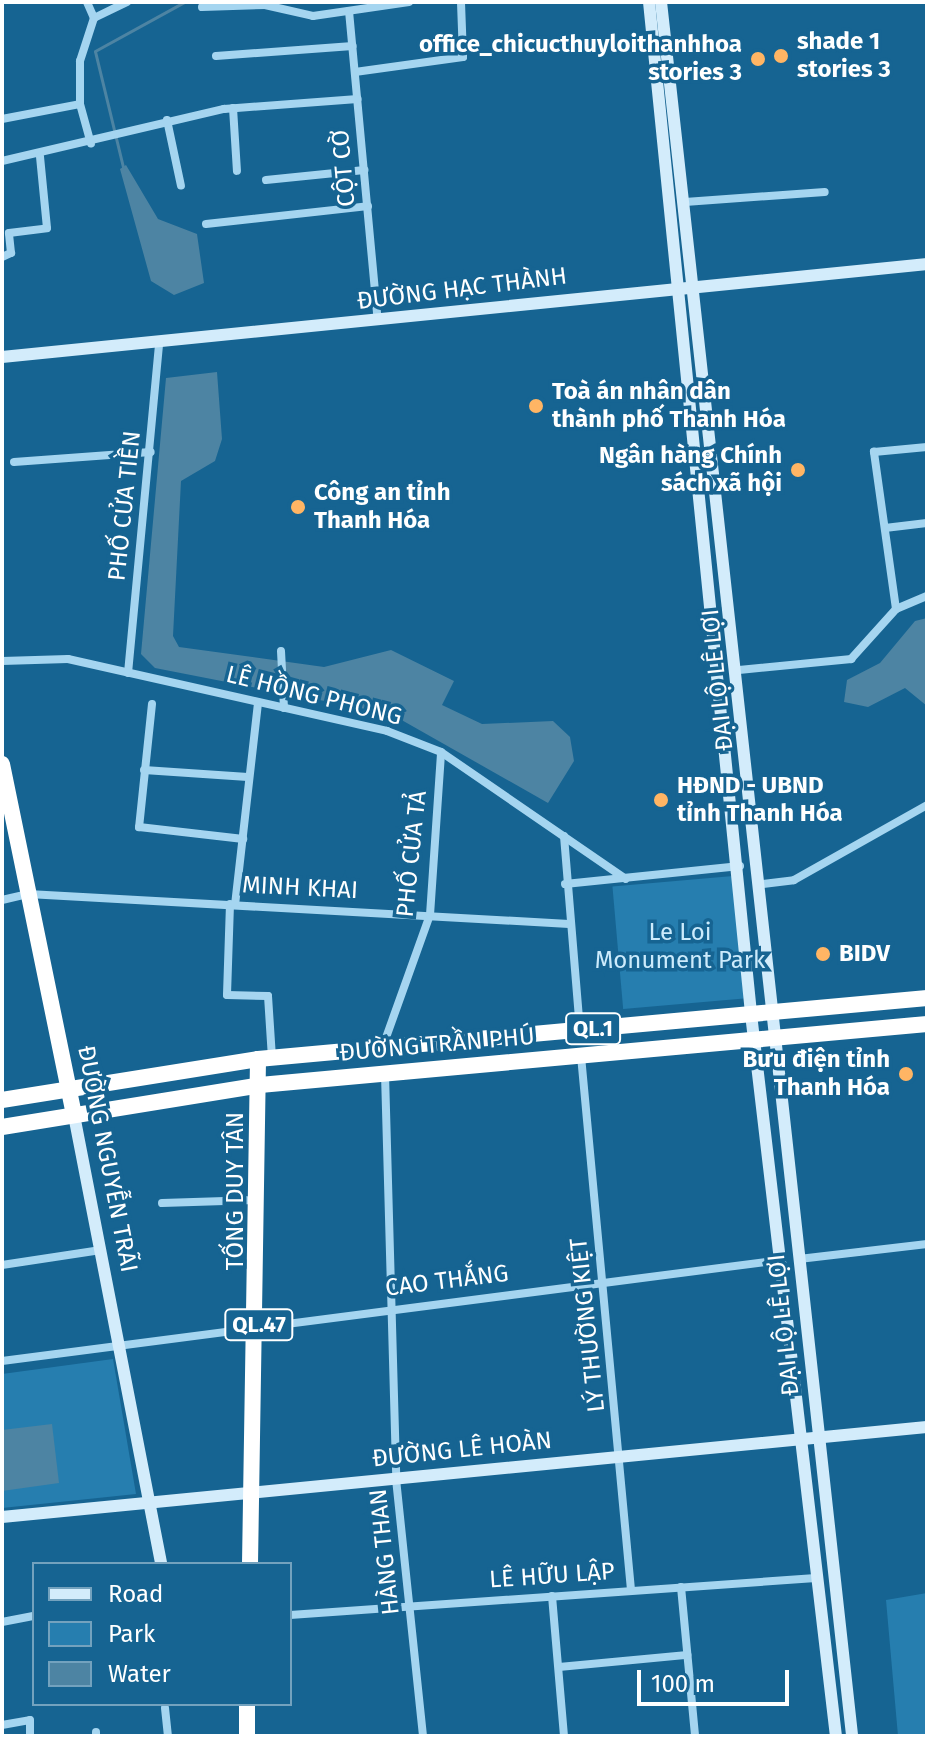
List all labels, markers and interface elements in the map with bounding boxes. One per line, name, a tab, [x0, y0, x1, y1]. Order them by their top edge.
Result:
place label: shade 1 stories 3	[797, 28, 891, 84]
place label: office_chicucthuyloithanhhoa stories 3	[419, 31, 742, 87]
marker: shade 1 stories 3	[772, 47, 790, 65]
marker: office_chicucthuyloithanhhoa stories 3	[749, 50, 767, 68]
street label: CỘT CỜ	[326, 128, 362, 208]
street label: ĐƯỜNG HẠC THÀNH	[355, 262, 569, 316]
place label: Toà án nhân dân thành phố Thanh Hóa	[552, 378, 786, 434]
marker: Toà án nhân dân thành phố Thanh Hóa	[527, 397, 545, 415]
street label: PHỐ CỬA TIỀN	[103, 429, 147, 583]
place label: Ngân hàng Chính sách xã hội	[599, 442, 782, 498]
marker: Ngân hàng Chính sách xã hội	[789, 461, 807, 479]
place label: Công an tỉnh Thanh Hóa	[314, 479, 451, 535]
marker: Công an tỉnh Thanh Hóa	[289, 498, 307, 516]
street label: ĐẠI LỘ LÊ LỢI	[696, 608, 740, 752]
street label: LÊ HỒNG PHONG	[223, 660, 405, 732]
place label: HĐND - UBND tỉnh Thanh Hóa	[677, 772, 843, 828]
street label: PHỐ CỬA TẢ	[391, 789, 433, 919]
marker: HĐND - UBND tỉnh Thanh Hóa	[652, 791, 670, 809]
street label: MINH KHAI	[241, 871, 359, 905]
park label: Le Loi Monument Park	[595, 919, 765, 975]
place label: BIDV	[839, 940, 890, 968]
marker: BIDV	[814, 945, 832, 963]
road number: QL.1	[565, 1011, 621, 1047]
street label: ĐƯỜNG TRẦN PHÚ	[338, 1022, 536, 1068]
street label: ĐƯỜNG NGUYỄN TRÃI	[71, 1043, 143, 1275]
place label: Bưu điện tỉnh Thanh Hóa	[742, 1046, 890, 1102]
marker: Bưu điện tỉnh Thanh Hóa	[897, 1065, 915, 1083]
street label: TỐNG DUY TÂN	[222, 1112, 250, 1270]
street label: LÝ THƯỜNG KIỆT	[565, 1236, 611, 1414]
street label: ĐẠI LỘ LÊ LỢI	[762, 1253, 806, 1397]
street label: CAO THẮNG	[384, 1259, 510, 1303]
road number: QL.47	[223, 1307, 295, 1343]
street label: ĐƯỜNG LÊ HOÀN	[371, 1426, 553, 1474]
street label: HÀNG THAN	[364, 1487, 406, 1617]
street label: LÊ HỮU LẬP	[488, 1557, 616, 1595]
legend	[32, 1562, 292, 1706]
text: Road	[108, 1580, 163, 1608]
text: Park	[108, 1620, 155, 1648]
scale bar	[641, 1654, 793, 1704]
text: Water	[108, 1660, 171, 1688]
text: 100 m	[651, 1670, 715, 1698]

